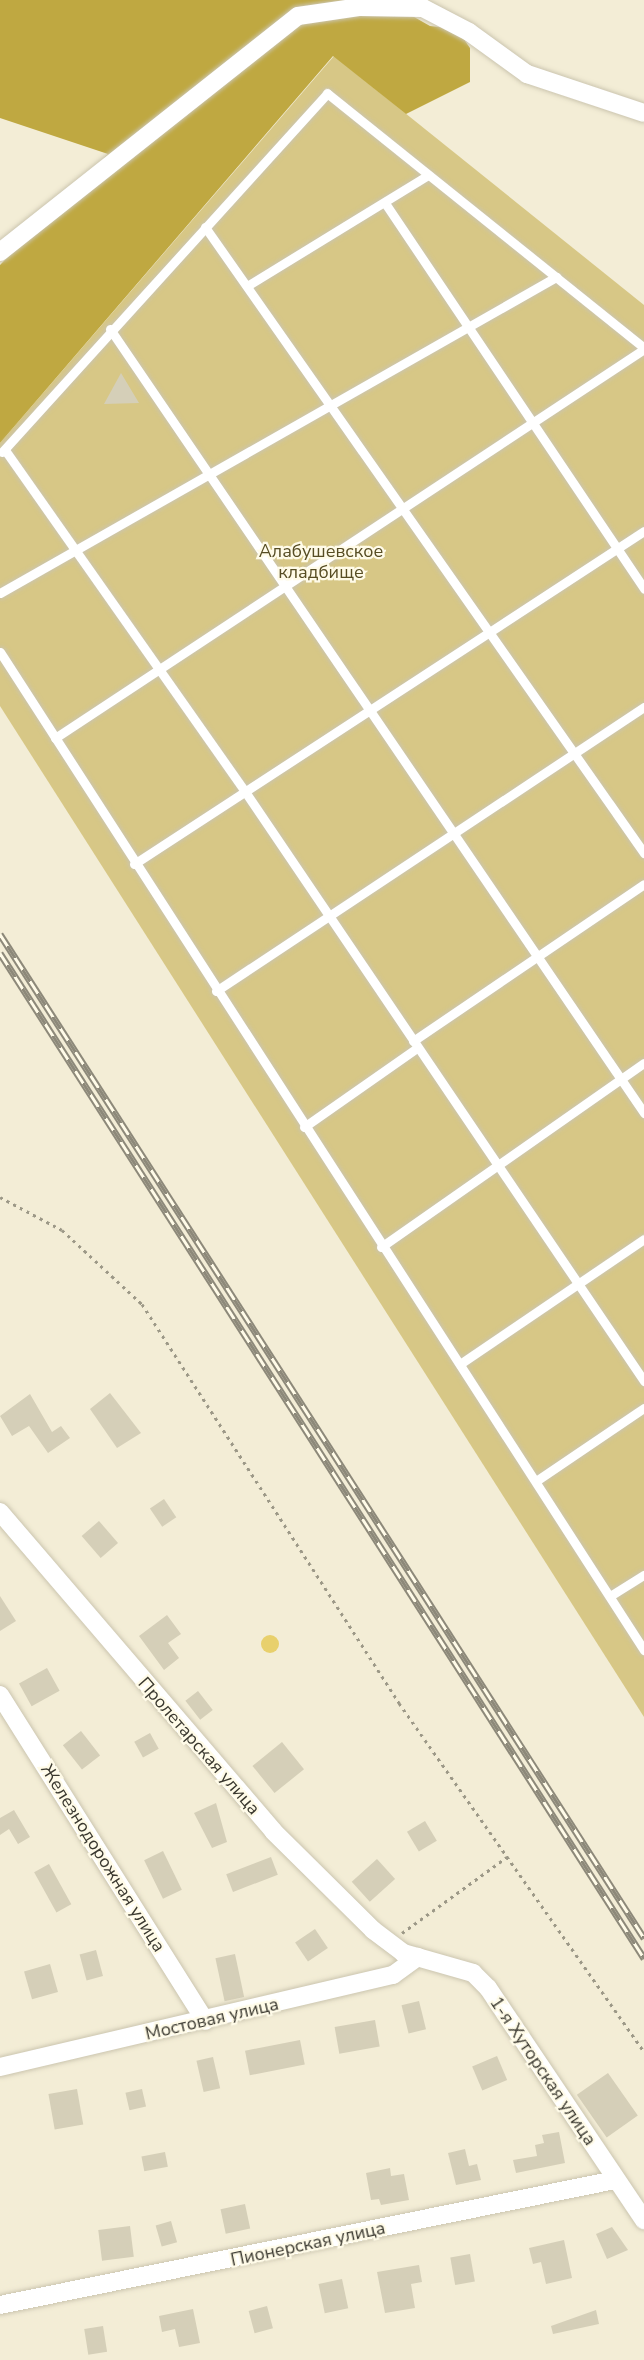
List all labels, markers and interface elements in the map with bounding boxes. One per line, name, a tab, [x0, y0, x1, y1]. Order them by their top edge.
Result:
park label: Алабушевское кладбище	[259, 541, 383, 584]
street label: Пролетарская улица	[133, 1673, 265, 1819]
street label: Железнодорожная улица	[36, 1760, 170, 1956]
street label: Мостовая улица	[143, 1993, 281, 2045]
street label: 1-я Хуторская улица	[485, 1993, 601, 2149]
street label: Пионерская улица	[229, 2217, 387, 2271]

